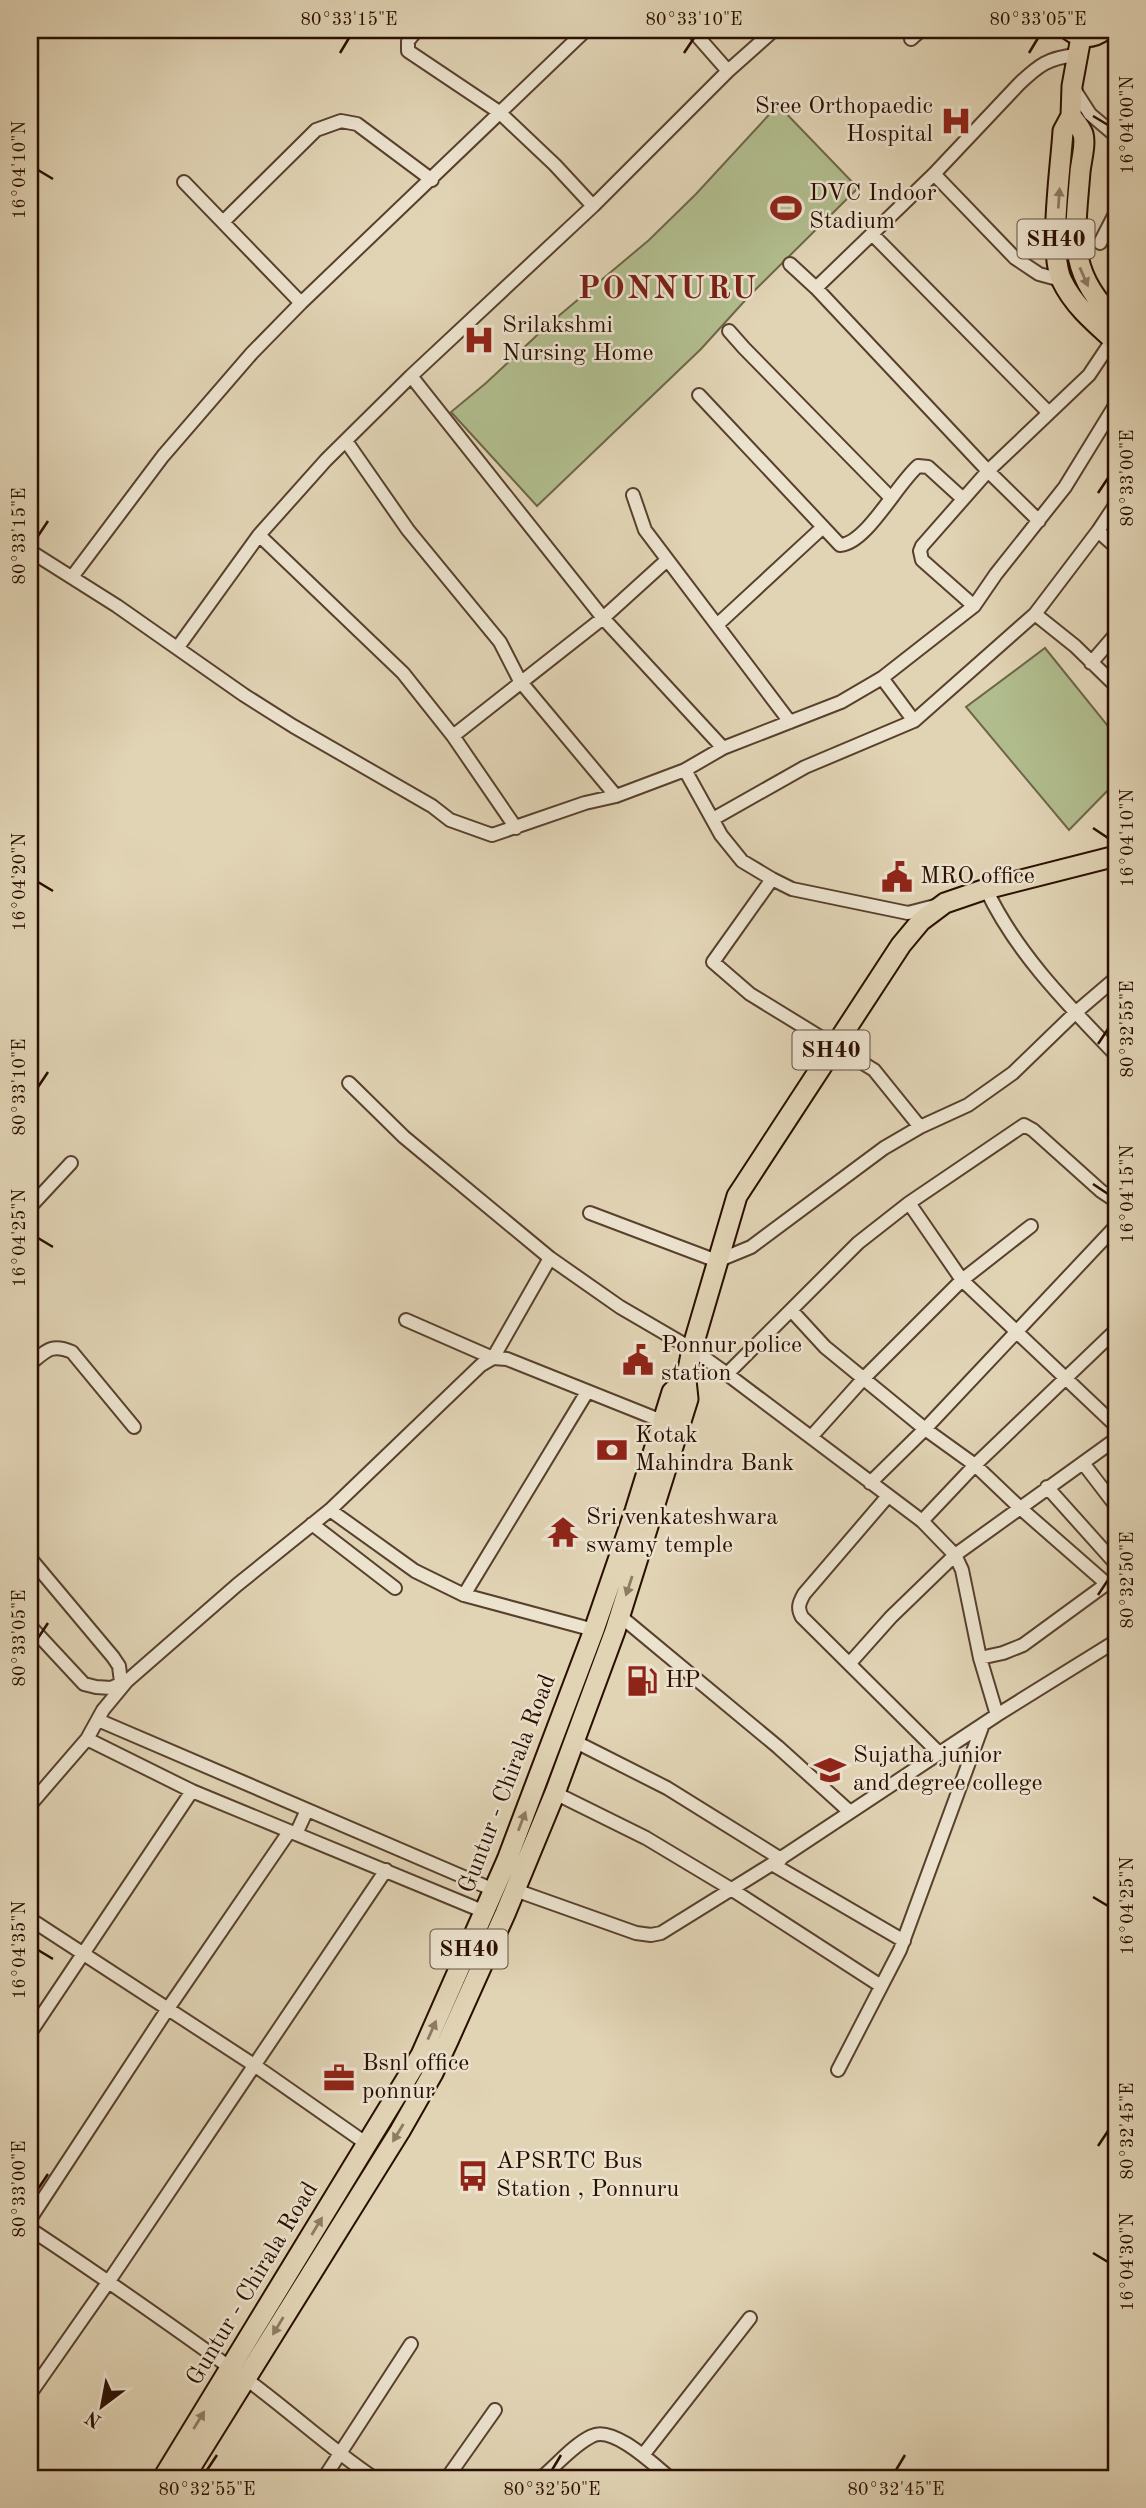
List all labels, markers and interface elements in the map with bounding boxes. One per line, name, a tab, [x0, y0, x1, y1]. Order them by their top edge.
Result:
text: 80°33'15"E	[301, 11, 397, 29]
text: 80°33'10"E	[646, 11, 742, 29]
text: 80°33'05"E	[990, 11, 1086, 29]
text: 16°04'00"N	[1119, 76, 1137, 174]
place label: Sree Orthopaedic Hospital	[755, 95, 933, 147]
hospital icon: Sree Orthopaedic Hospital	[939, 104, 973, 138]
text: 16°04'10"N	[11, 121, 29, 219]
place label: DVC Indoor Stadium	[809, 182, 937, 234]
one-way arrow	[1053, 187, 1064, 209]
sports icon: DVC Indoor Stadium	[769, 191, 803, 225]
road number: SH40	[1018, 220, 1094, 258]
one-way arrow	[1078, 267, 1090, 287]
district label: PONNURU	[578, 274, 758, 306]
place label: Srilakshmi Nursing Home	[502, 314, 654, 366]
hospital icon: Srilakshmi Nursing Home	[462, 323, 496, 357]
text: 80°33'00"E	[1119, 430, 1137, 526]
text: 80°33'15"E	[11, 488, 29, 584]
text: 16°04'10"N	[1119, 789, 1137, 887]
text: 16°04'20"N	[11, 833, 29, 931]
public building icon: MRO office	[880, 860, 914, 894]
place label: MRO office	[920, 865, 1035, 889]
text: 80°32'55"E	[1119, 981, 1137, 1077]
road number: SH40	[792, 1030, 870, 1070]
text: 80°33'10"E	[11, 1039, 29, 1135]
text: 16°04'15"N	[1119, 1145, 1137, 1243]
text: 16°04'25"N	[11, 1189, 29, 1287]
place label: Ponnur police station	[661, 1334, 802, 1386]
public building icon: Ponnur police station	[621, 1343, 655, 1377]
place label: Kotak Mahindra Bank	[635, 1424, 794, 1476]
bank icon: Kotak Mahindra Bank	[595, 1433, 629, 1467]
place label: Sri venkateshwara swamy temple	[586, 1506, 778, 1558]
temple icon: Sri venkateshwara swamy temple	[546, 1515, 580, 1549]
text: 80°32'50"E	[1119, 1532, 1137, 1628]
one-way arrow	[623, 1575, 633, 1596]
text: 80°33'05"E	[11, 1590, 29, 1686]
fuel station icon: HP	[625, 1664, 659, 1698]
place label: HP	[665, 1669, 700, 1693]
street label: Guntur - Chirala Road	[455, 1671, 561, 1897]
place label: Sujatha junior and degree college	[853, 1744, 1043, 1796]
school or university icon: Sujatha junior and degree college	[813, 1753, 847, 1787]
one-way arrow	[517, 1810, 528, 1831]
text: 16°04'25"N	[1119, 1857, 1137, 1955]
text: 16°04'35"N	[11, 1901, 29, 1999]
road number: SH40	[430, 1930, 508, 1968]
one-way arrow	[426, 2020, 438, 2040]
place label: Bsnl office ponnur	[362, 2052, 469, 2104]
office icon: Bsnl office ponnur	[322, 2061, 356, 2095]
text: 80°32'45"E	[1119, 2083, 1137, 2179]
one-way arrow	[392, 2123, 405, 2143]
text: 80°33'00"E	[11, 2141, 29, 2237]
place label: APSRTC Bus Station , Ponnuru	[496, 2150, 680, 2202]
bus stop icon: APSRTC Bus Station , Ponnuru	[456, 2159, 490, 2193]
street label: Guntur - Chirala Road	[183, 2178, 323, 2390]
text: 16°04'30"N	[1119, 2213, 1137, 2311]
one-way arrow	[311, 2216, 324, 2236]
one-way arrow	[272, 2317, 284, 2336]
north arrow	[66, 2372, 136, 2442]
text: N	[83, 2406, 106, 2430]
one-way arrow	[192, 2411, 205, 2430]
text: 80°32'55"E	[159, 2481, 255, 2499]
text: 80°32'50"E	[504, 2481, 600, 2499]
text: 80°32'45"E	[848, 2481, 944, 2499]

